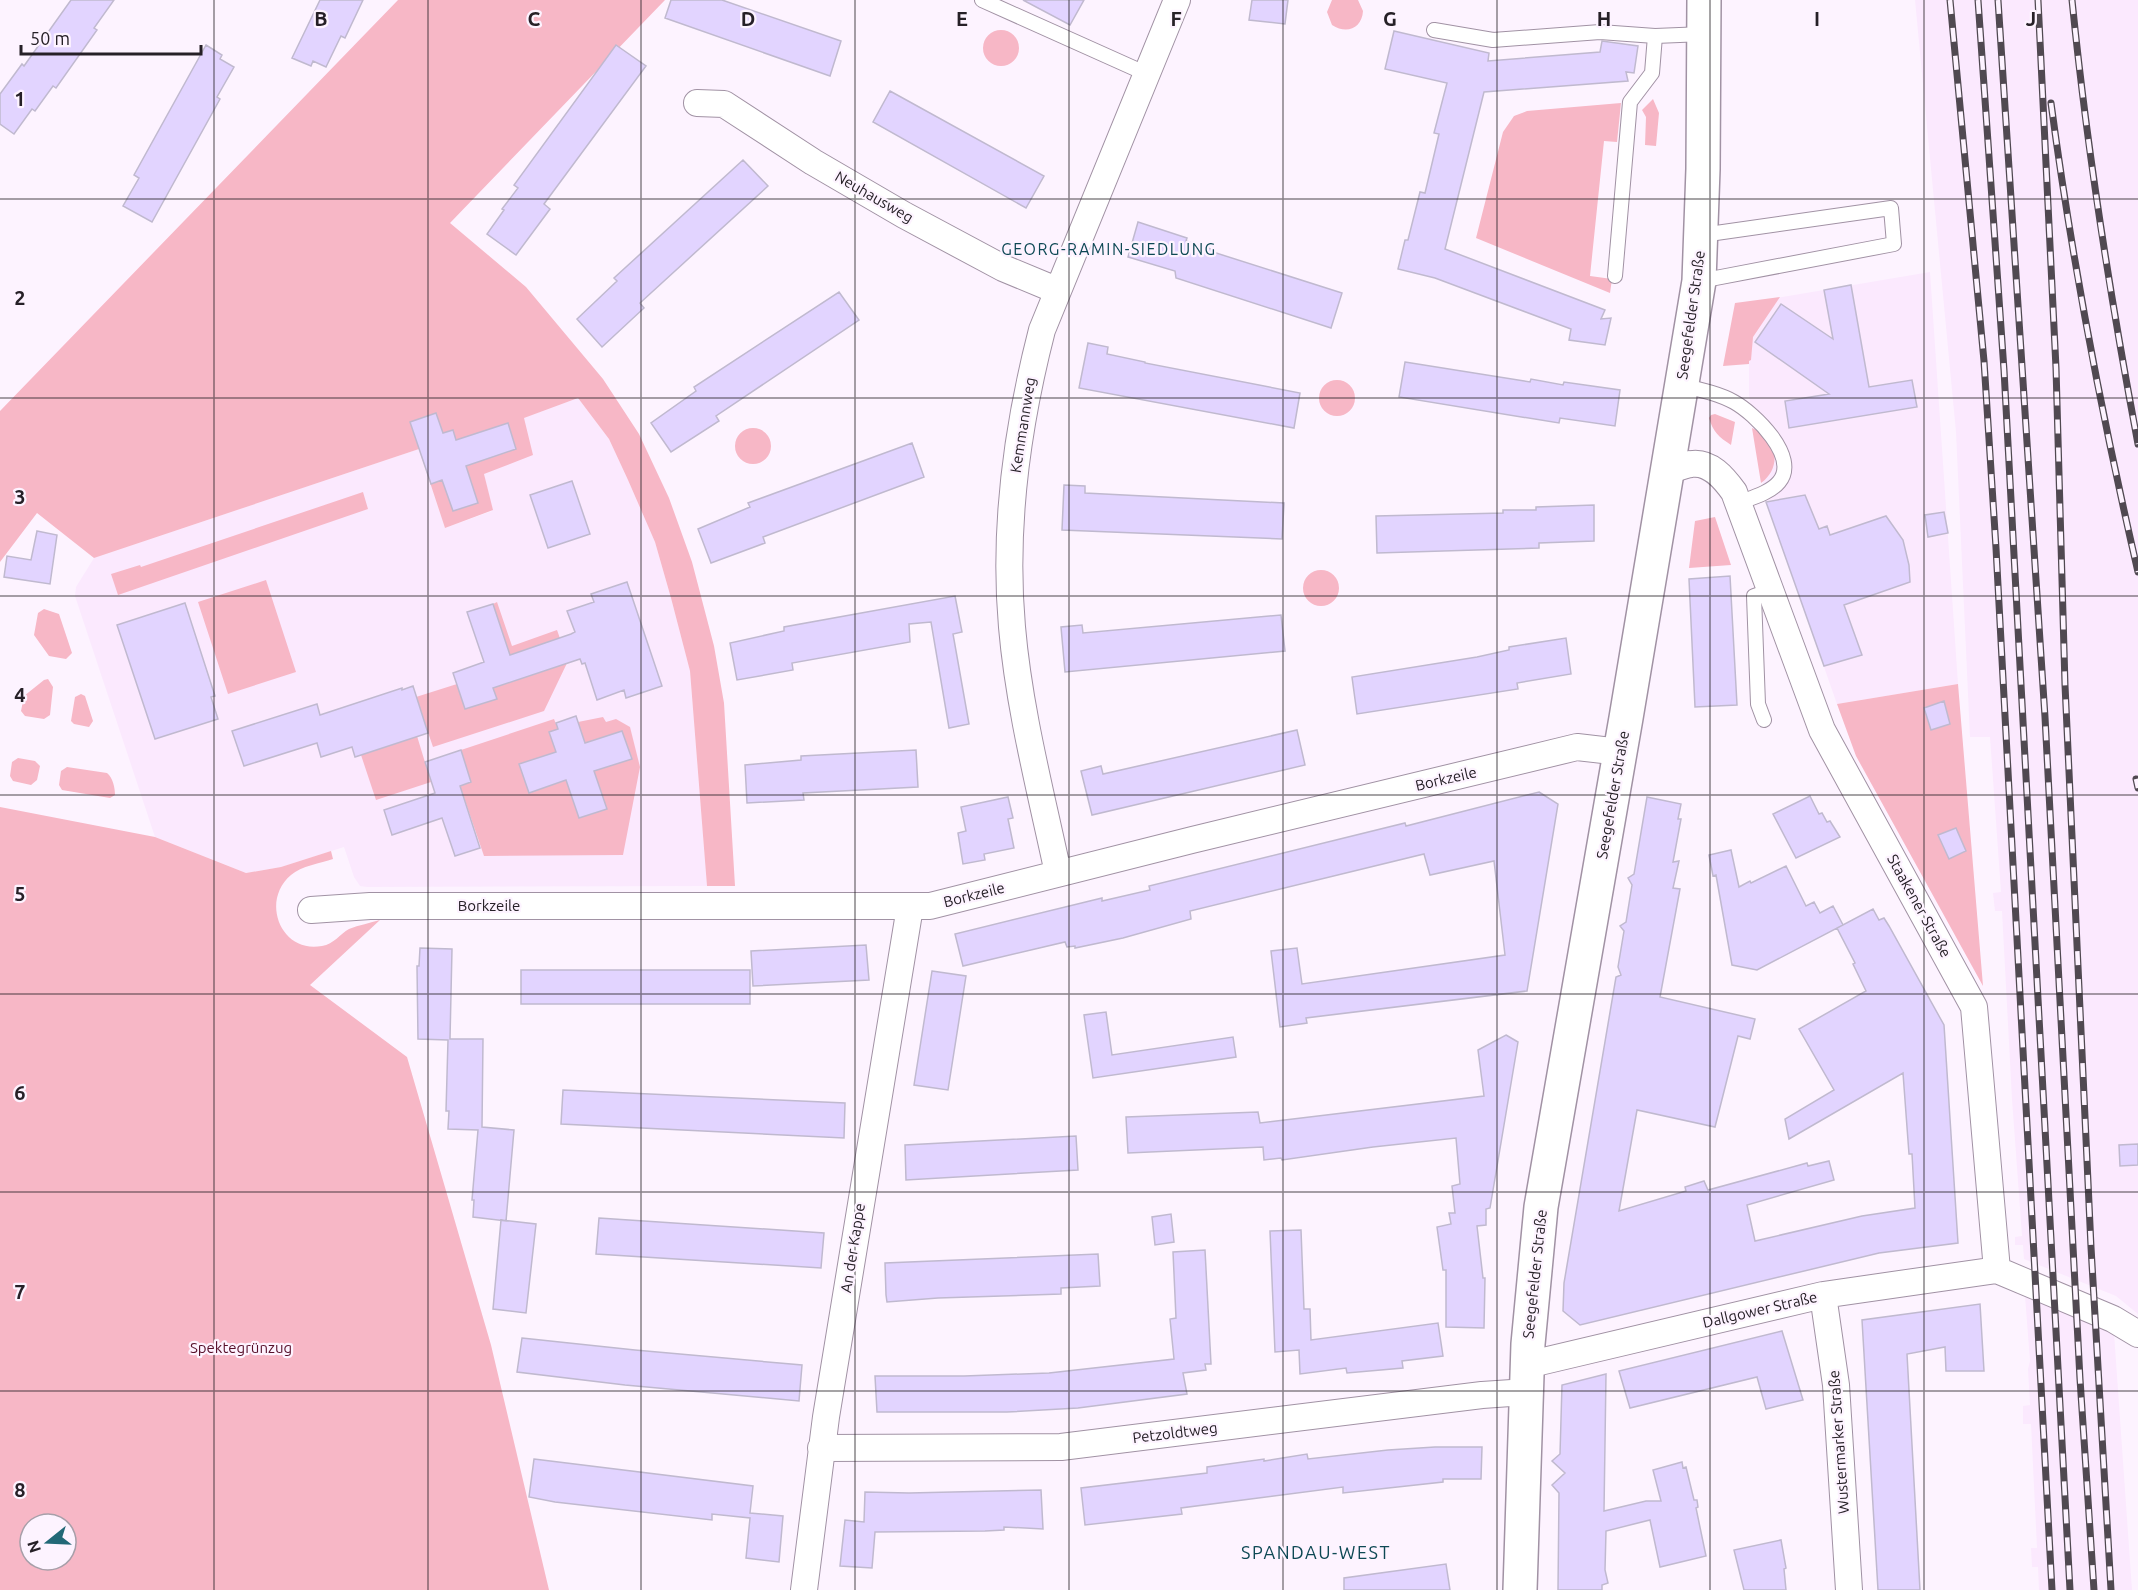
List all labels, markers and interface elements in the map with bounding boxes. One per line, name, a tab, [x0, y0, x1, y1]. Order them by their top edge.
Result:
text: B	[314, 7, 328, 30]
text: C	[528, 7, 541, 30]
text: D	[741, 7, 755, 30]
text: E	[956, 7, 968, 30]
text: F	[1170, 7, 1182, 30]
text: G	[1383, 7, 1397, 30]
text: H	[1597, 7, 1611, 30]
text: I	[1814, 7, 1820, 30]
text: J	[2026, 7, 2036, 30]
scale bar	[21, 18, 201, 56]
text: 50 m	[30, 28, 70, 48]
text: 1	[14, 87, 26, 110]
street label: Neuhausweg	[832, 167, 916, 226]
district label: GEORG-RAMIN-SIEDLUNG	[1001, 240, 1217, 258]
street label: Seegefelder Straße	[1673, 249, 1708, 380]
text: 2	[14, 286, 26, 309]
street label: Kemmannweg	[1007, 376, 1038, 474]
text: 3	[14, 485, 26, 508]
text: 4	[14, 683, 26, 706]
street label: Seegefelder Straße	[1593, 729, 1632, 860]
street label: Borkzeile	[1414, 763, 1478, 794]
street label: Staakener Straße	[1884, 851, 1955, 960]
street label: Borkzeile	[942, 879, 1006, 910]
text: 5	[14, 882, 26, 905]
street label: Borkzeile	[458, 897, 520, 914]
text: 6	[14, 1081, 26, 1104]
street label: An der Kappe	[837, 1202, 868, 1294]
street label: Seegefelder Straße	[1519, 1208, 1550, 1339]
text: 7	[14, 1280, 26, 1303]
street label: Dallgower Straße	[1701, 1288, 1819, 1331]
park label: Spektegrünzug	[190, 1339, 292, 1356]
street label: Wustermarker Straße	[1825, 1370, 1852, 1515]
street label: Petzoldtweg	[1131, 1419, 1218, 1446]
text: 8	[14, 1478, 26, 1501]
north arrow	[18, 1512, 78, 1572]
text: N	[23, 1538, 44, 1555]
district label: SPANDAU-WEST	[1241, 1542, 1391, 1562]

